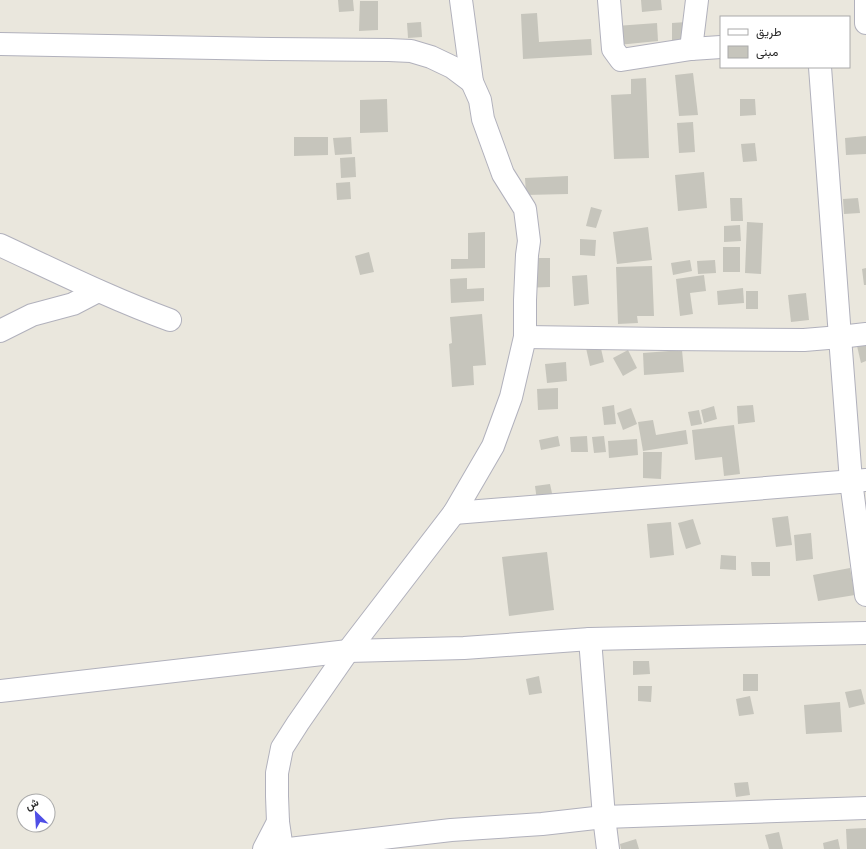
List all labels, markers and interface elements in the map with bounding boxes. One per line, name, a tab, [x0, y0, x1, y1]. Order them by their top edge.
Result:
legend	[720, 16, 850, 68]
text: طريق	[756, 24, 782, 41]
text: مبنى	[756, 44, 778, 61]
north arrow	[16, 793, 56, 833]
text: ش	[23, 795, 41, 814]

